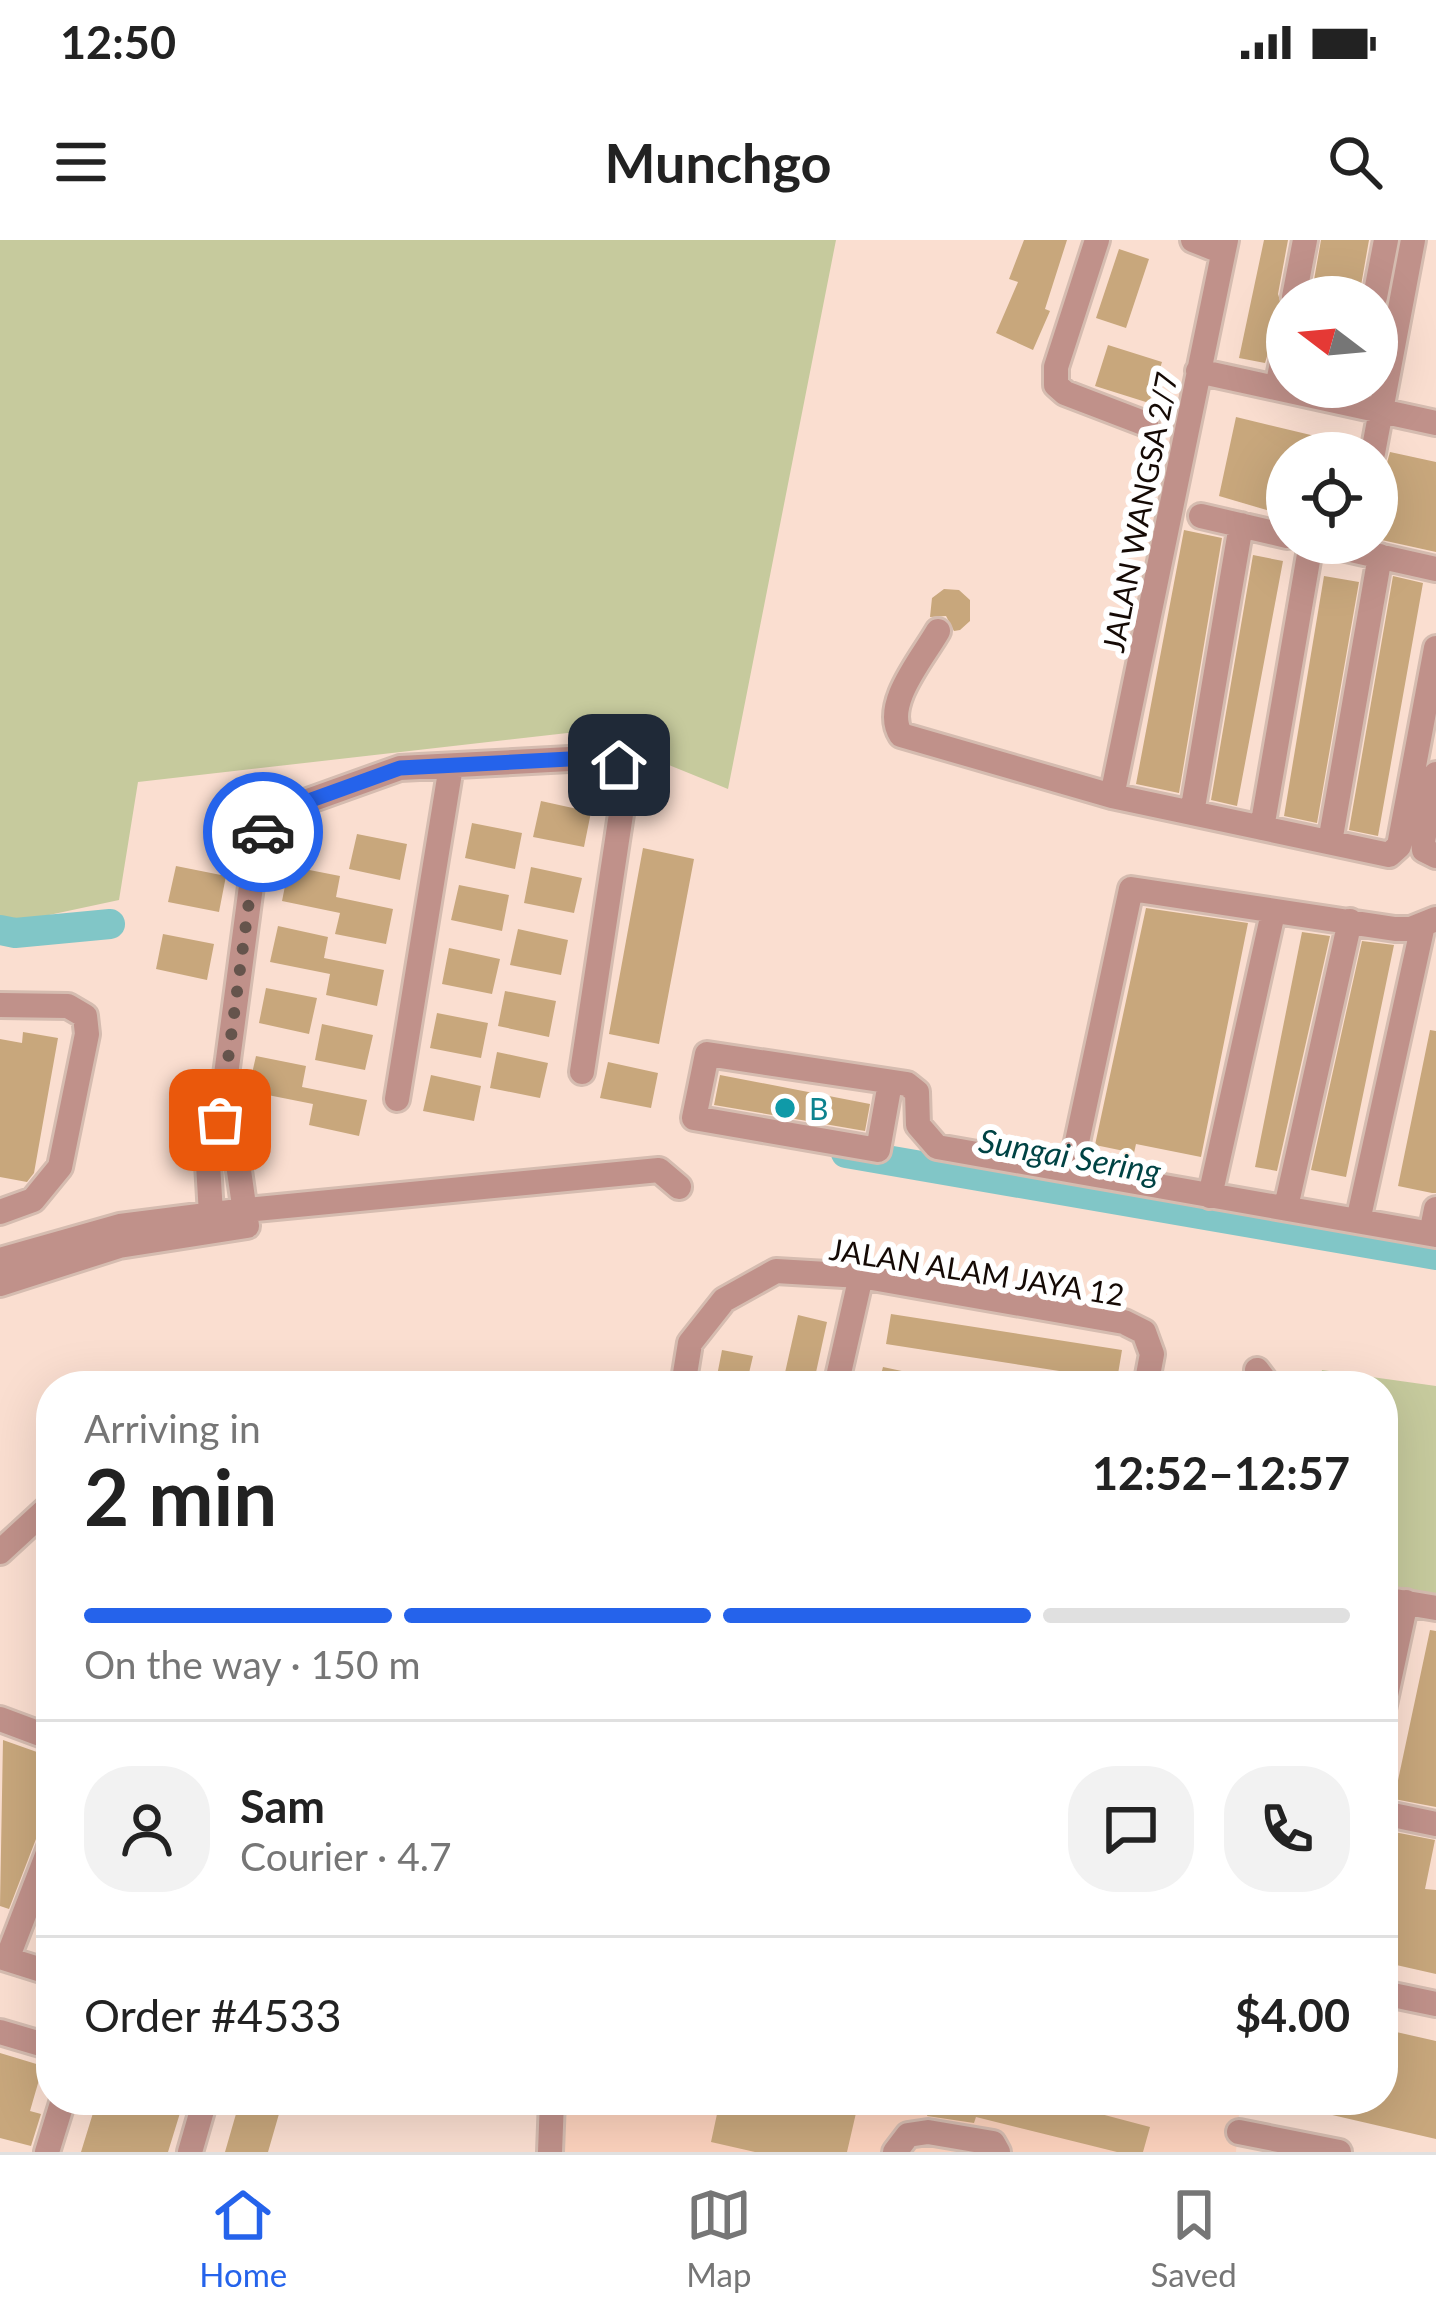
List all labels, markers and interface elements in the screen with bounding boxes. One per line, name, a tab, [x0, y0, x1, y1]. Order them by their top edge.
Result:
text: 12:50	[60, 15, 176, 69]
icon: menu	[48, 129, 114, 195]
icon: search	[1322, 129, 1388, 195]
text: Munchgo	[605, 130, 831, 195]
north arrow	[1266, 276, 1398, 408]
map controls	[1266, 276, 1398, 564]
street label: JALAN WANGSA 2/7	[1094, 369, 1184, 655]
button: locate	[1266, 432, 1398, 564]
pin	[568, 714, 670, 816]
icon: home	[586, 732, 652, 798]
courier	[203, 772, 323, 892]
icon: car	[230, 799, 296, 865]
pin	[169, 1069, 271, 1171]
icon: bag	[187, 1087, 253, 1153]
place label: B	[809, 1090, 828, 1126]
marker: B	[772, 1095, 798, 1121]
water label: Sungai Sering	[976, 1119, 1165, 1191]
street label: JALAN ALAM JAYA 12	[827, 1230, 1127, 1312]
text: Arriving in	[84, 1405, 261, 1451]
text: 12:52–12:57	[1092, 1446, 1350, 1500]
text: 2 min	[84, 1449, 277, 1543]
text: On the way · 150 m	[84, 1641, 421, 1687]
button: person	[84, 1766, 210, 1892]
button: chat	[1068, 1766, 1194, 1892]
button: phone	[1224, 1766, 1350, 1892]
text: Sam	[240, 1779, 325, 1833]
text: Courier · 4.7	[240, 1833, 452, 1879]
text: Order #4533	[84, 1988, 342, 2042]
text: $4.00	[1235, 1988, 1350, 2042]
tab: Home	[199, 2182, 287, 2294]
tab: Map	[686, 2182, 752, 2294]
tab: Saved	[1150, 2182, 1237, 2294]

